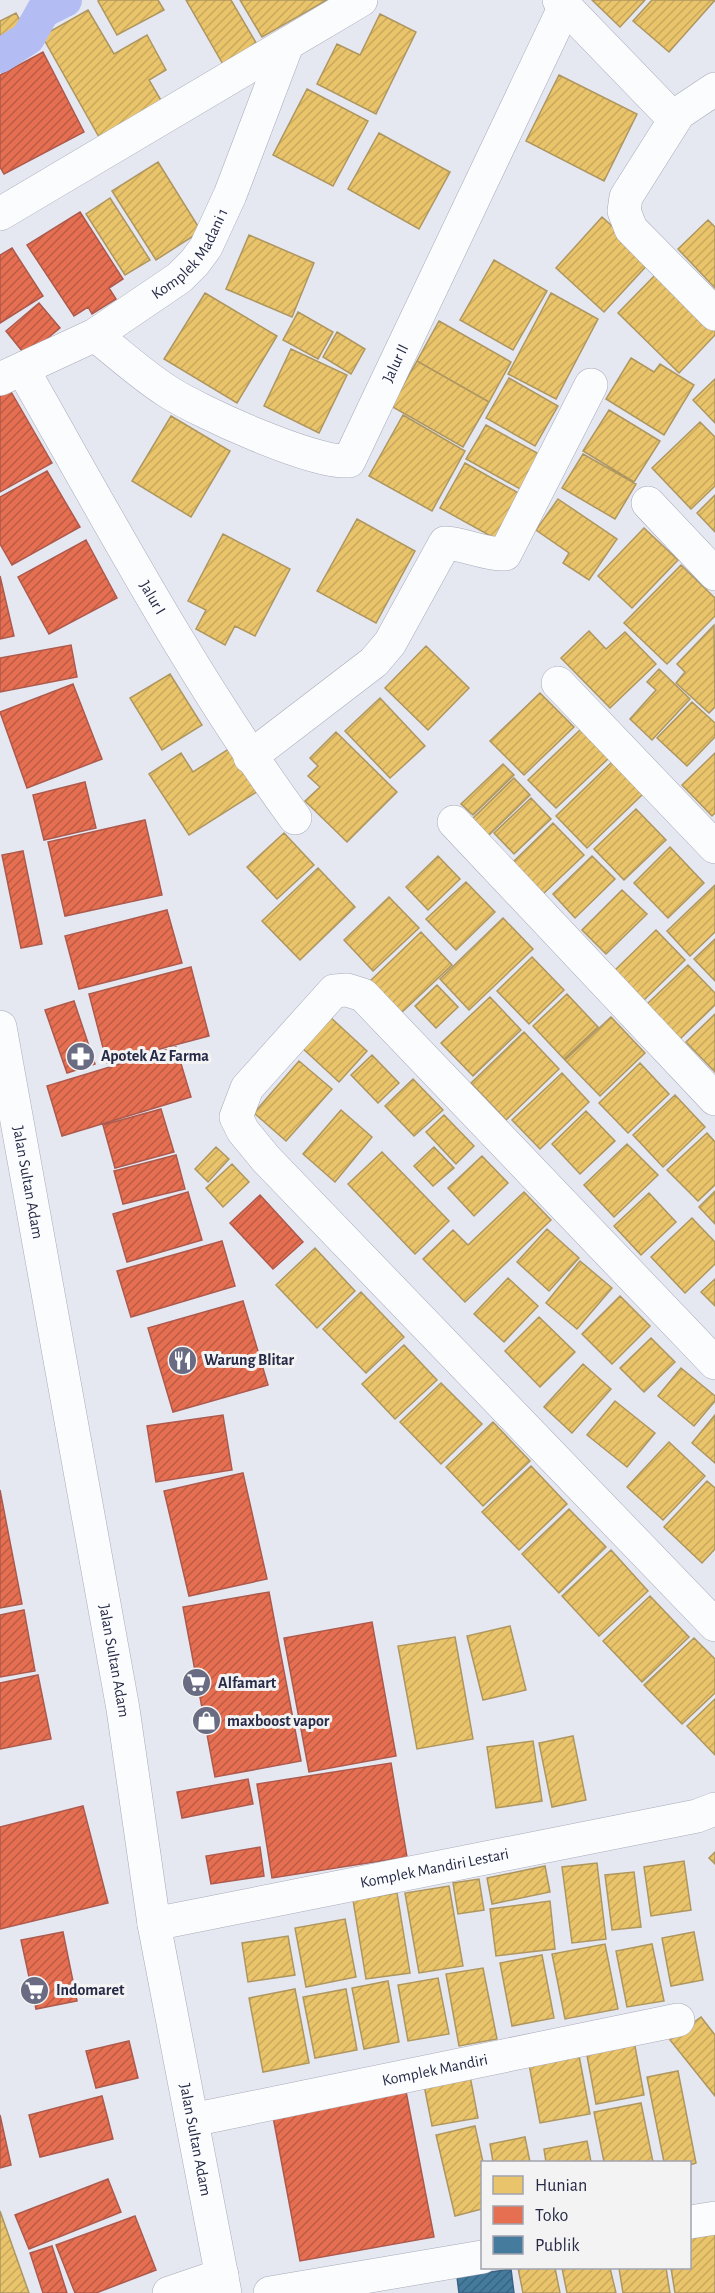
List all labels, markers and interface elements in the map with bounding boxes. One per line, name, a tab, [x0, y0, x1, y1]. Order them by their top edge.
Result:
street label: Komplek Madani 1	[149, 206, 231, 302]
street label: Jalur II	[380, 341, 411, 385]
street label: Jalur I	[137, 578, 169, 617]
pharmacy icon: Apotek Az Farma	[64, 1040, 96, 1072]
place label: Apotek Az Farma	[101, 1048, 209, 1064]
street label: Jalan Sultan Adam	[10, 1125, 46, 1240]
restaurant icon: Warung Blitar	[167, 1344, 199, 1376]
place label: Warung Blitar	[204, 1352, 295, 1368]
street label: Jalan Sultan Adam	[96, 1603, 132, 1718]
supermarket icon: Alfamart	[181, 1667, 213, 1699]
place label: Alfamart	[218, 1675, 277, 1691]
shop icon: maxboost vapor	[190, 1705, 222, 1737]
place label: maxboost vapor	[227, 1713, 330, 1729]
street label: Komplek Mandiri Lestari	[359, 1846, 510, 1891]
supermarket icon: Indomaret	[19, 1974, 51, 2006]
place label: Indomaret	[56, 1982, 125, 1998]
street label: Komplek Mandiri	[381, 2051, 489, 2089]
street label: Jalan Sultan Adam	[177, 2082, 214, 2197]
legend	[481, 2161, 691, 2269]
text: Hunian	[535, 2177, 587, 2195]
text: Toko	[535, 2207, 568, 2225]
text: Publik	[535, 2237, 580, 2255]

